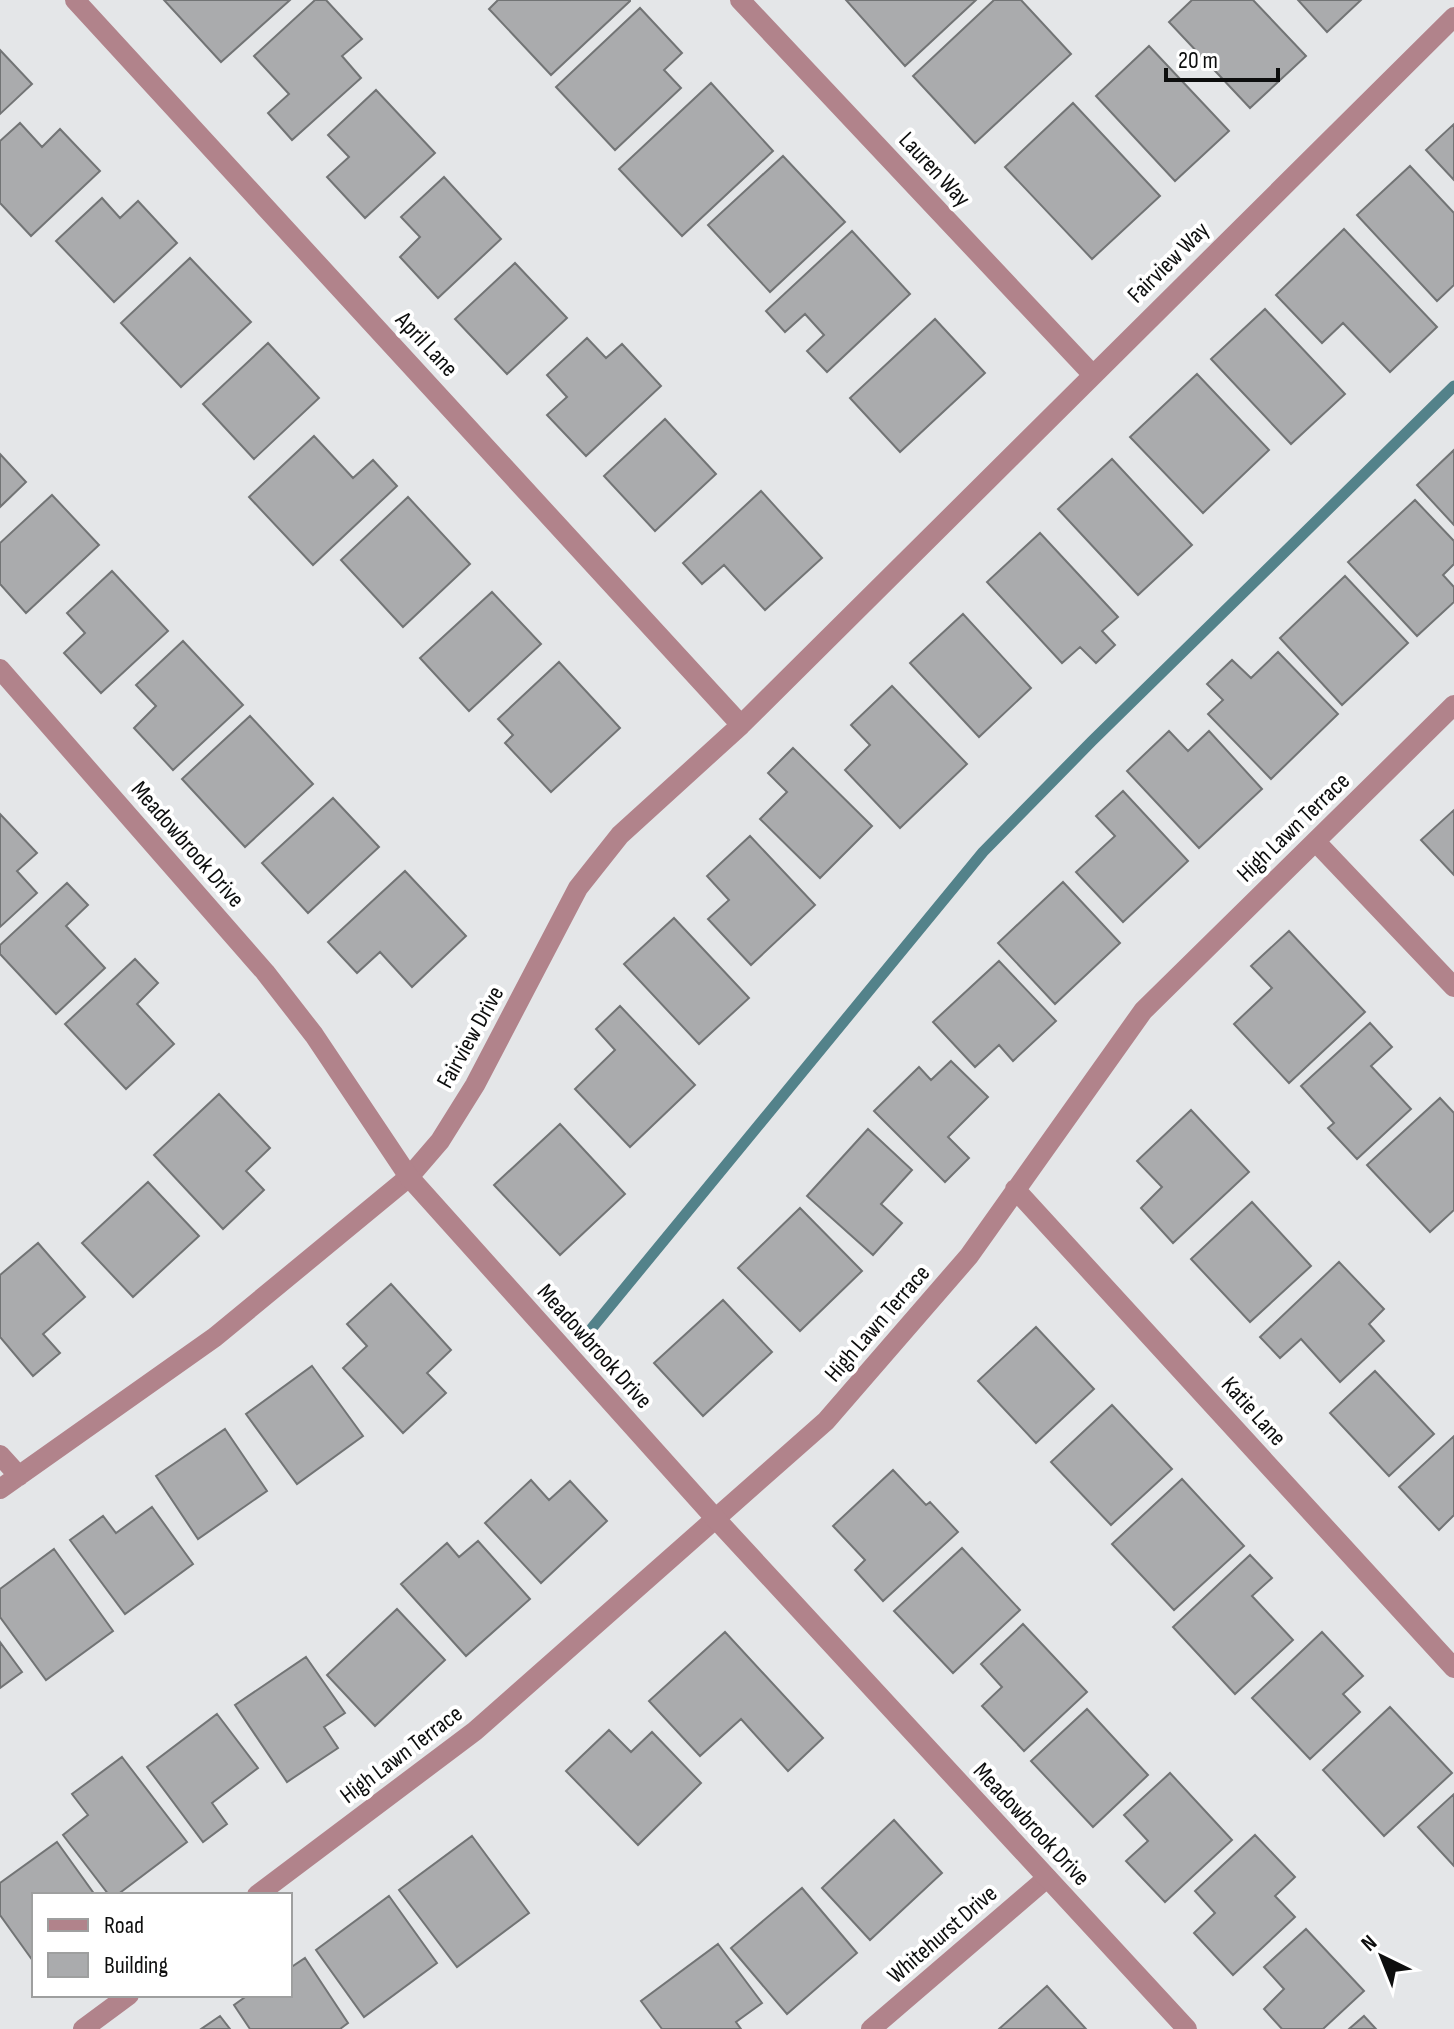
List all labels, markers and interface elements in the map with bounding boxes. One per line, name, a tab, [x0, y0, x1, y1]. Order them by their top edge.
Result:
scale bar	[1166, 32, 1278, 82]
text: 20 m	[1178, 46, 1218, 75]
street label: Lauren Way	[893, 126, 977, 213]
street label: Fairview Way	[1122, 216, 1215, 309]
street label: April Lane	[389, 305, 464, 383]
street label: High Lawn Terrace	[1231, 766, 1356, 888]
street label: Meadowbrook Drive	[125, 775, 250, 913]
street label: Fairview Drive	[431, 981, 510, 1093]
street label: High Lawn Terrace	[819, 1259, 936, 1388]
street label: Meadowbrook Drive	[531, 1278, 658, 1415]
street label: Katie Lane	[1215, 1371, 1292, 1452]
street label: High Lawn Terrace	[334, 1699, 468, 1810]
street label: Meadowbrook Drive	[967, 1757, 1096, 1892]
street label: Whitehurst Drive	[882, 1879, 1003, 1990]
legend	[32, 1893, 292, 1997]
text: Road	[104, 1911, 144, 1940]
north arrow	[1342, 1917, 1422, 1997]
text: N	[1356, 1930, 1383, 1957]
text: Building	[104, 1951, 168, 1980]

